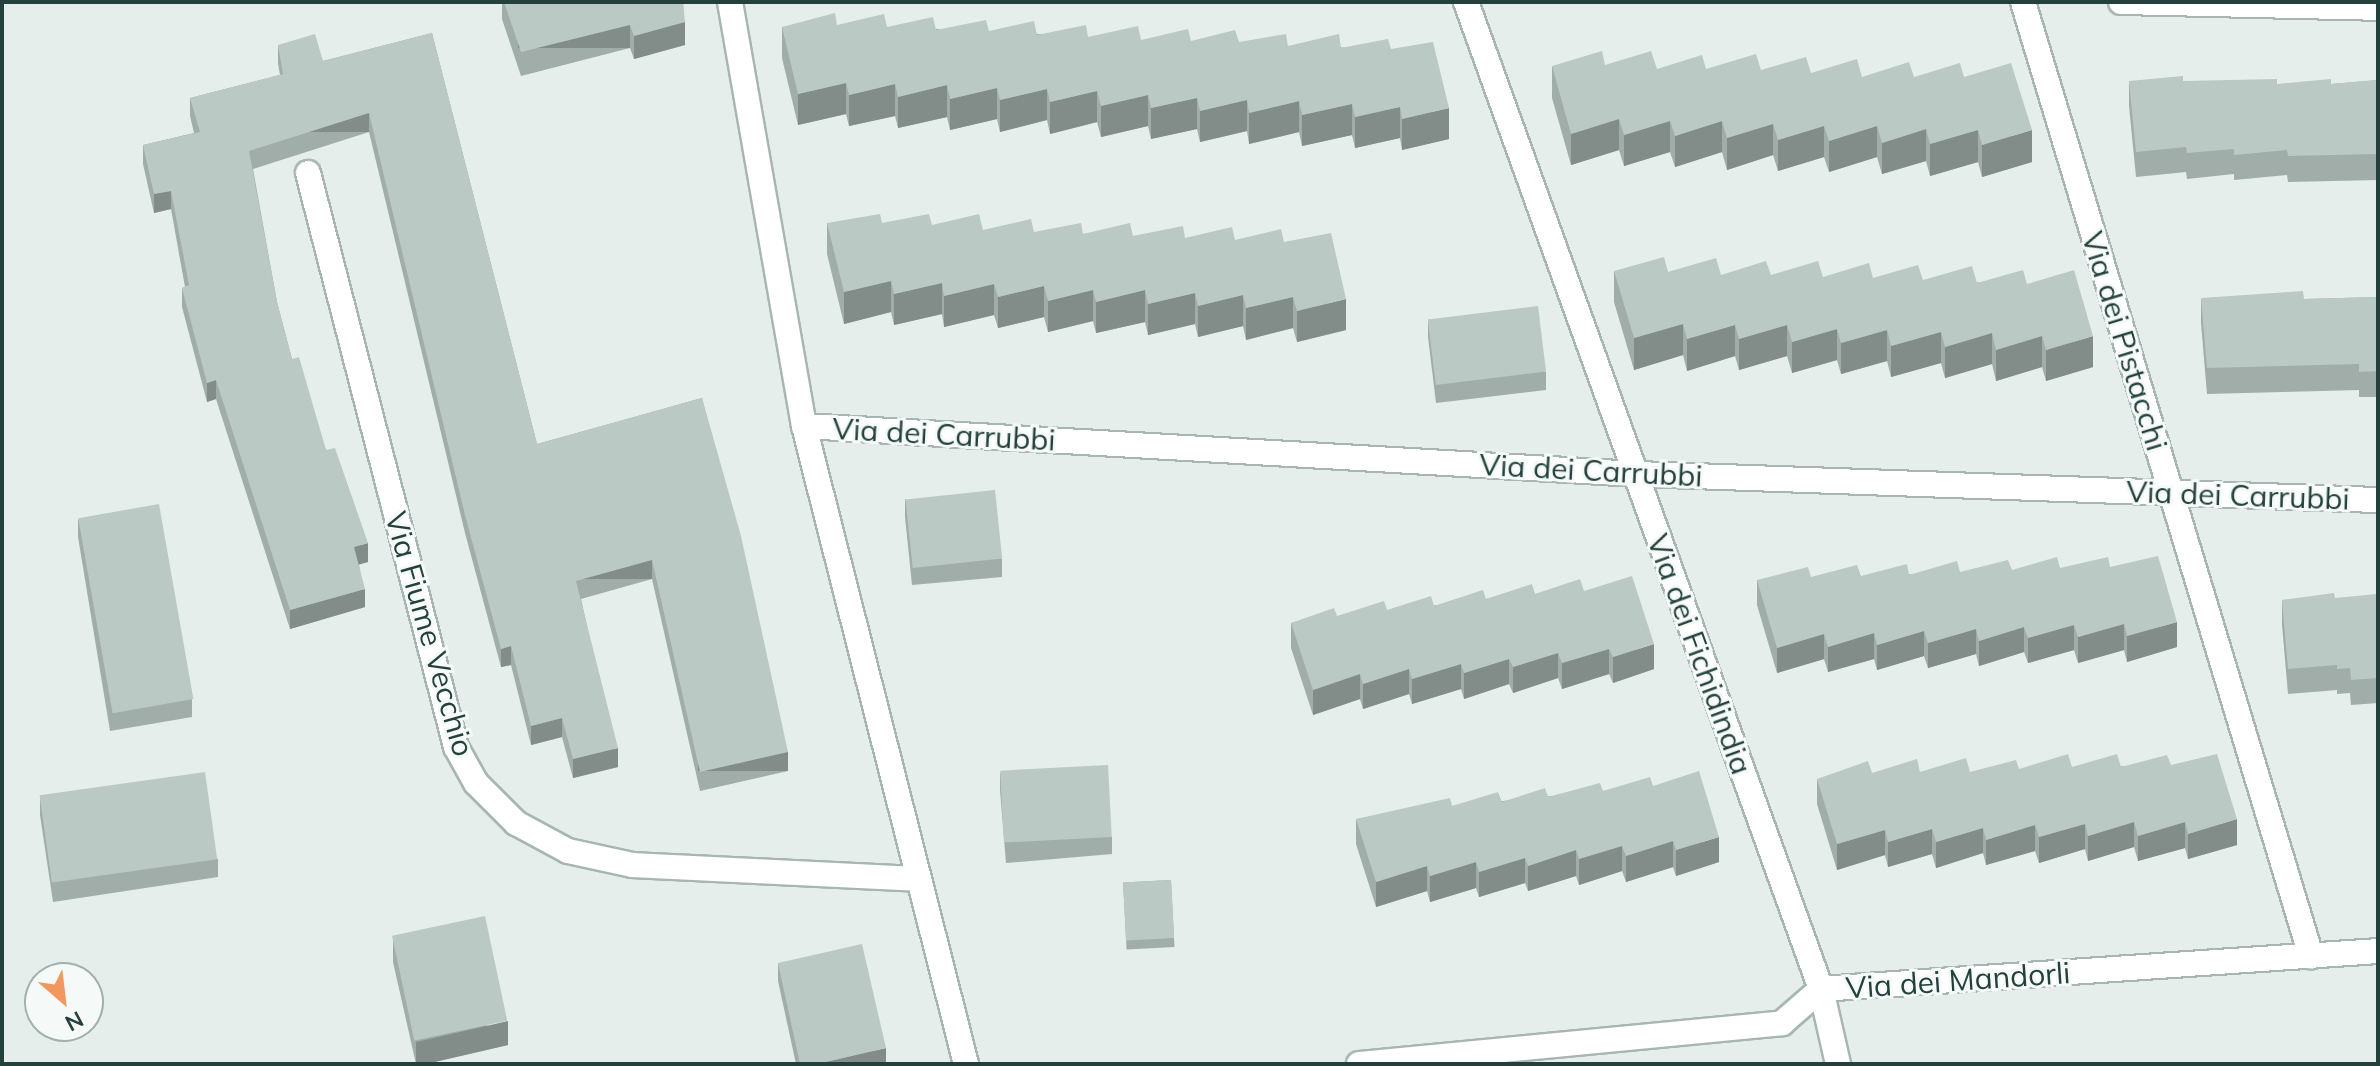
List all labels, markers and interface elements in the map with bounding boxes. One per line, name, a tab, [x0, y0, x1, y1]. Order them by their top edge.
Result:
street label: Via dei Pistacchi	[2075, 227, 2175, 455]
street label: Via dei Carrubbi	[831, 410, 1057, 458]
street label: Via dei Carrubbi	[1478, 446, 1704, 494]
street label: Via dei Carrubbi	[2126, 473, 2350, 517]
street label: Via Fiume Vecchio	[378, 508, 482, 760]
street label: Via dei Fichidindia	[1640, 529, 1760, 779]
street label: Via dei Mandorli	[1845, 954, 2071, 1006]
north arrow	[24, 962, 104, 1042]
text: N	[60, 1005, 88, 1038]

